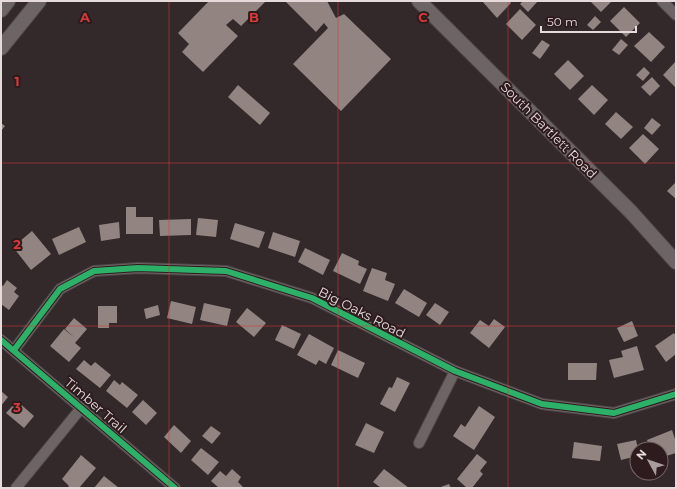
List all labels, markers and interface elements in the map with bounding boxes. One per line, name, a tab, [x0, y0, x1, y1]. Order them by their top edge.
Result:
scale bar	[541, 8, 636, 34]
text: A	[79, 9, 91, 25]
text: B	[249, 9, 259, 25]
text: C	[418, 9, 428, 25]
text: 50 m	[547, 14, 578, 29]
text: 1	[14, 73, 20, 89]
street label: South Bartlett Road	[498, 79, 600, 181]
text: 2	[13, 236, 21, 252]
street label: Big Oaks Road	[316, 283, 408, 341]
street label: Timber Trail	[62, 374, 130, 436]
text: 3	[12, 399, 21, 415]
north arrow	[629, 441, 669, 481]
text: N	[633, 447, 650, 462]

